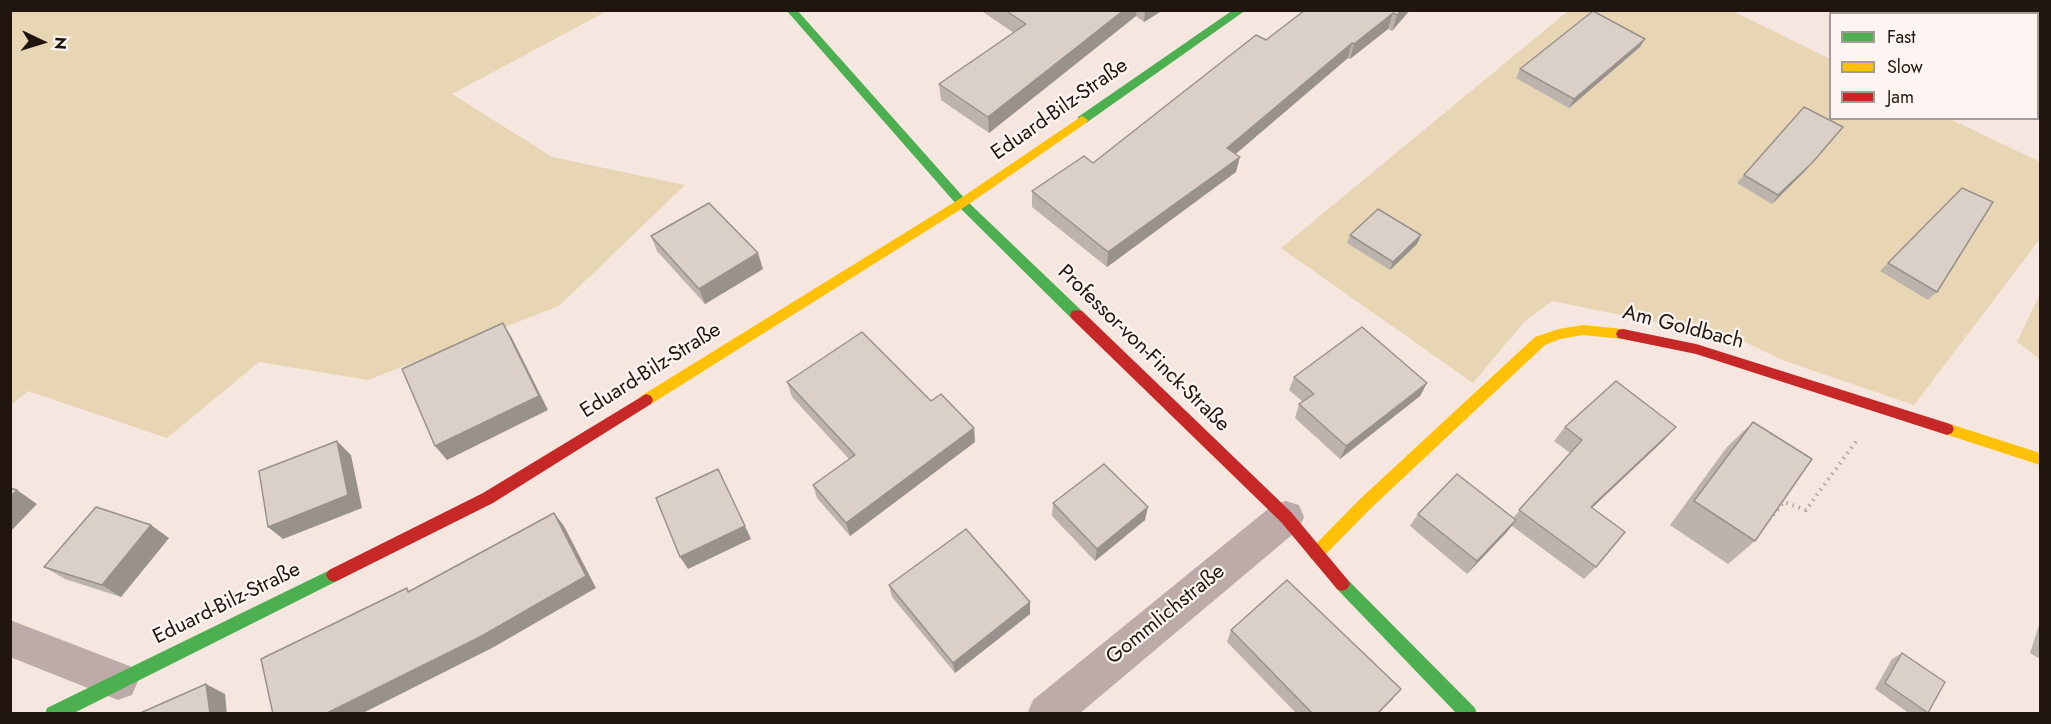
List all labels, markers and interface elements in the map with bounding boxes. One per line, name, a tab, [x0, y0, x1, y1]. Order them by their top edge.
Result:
north arrow	[12, 12, 72, 72]
legend	[1829, 12, 2039, 120]
text: Fast	[1887, 24, 1916, 50]
text: N	[49, 36, 72, 50]
street label: Eduard-Bilz-Straße	[987, 54, 1133, 166]
text: Slow	[1887, 54, 1923, 80]
text: Jam	[1887, 84, 1914, 110]
street label: Professor-von-Finck-Straße	[1052, 260, 1234, 438]
street label: Am Goldbach	[1620, 301, 1746, 355]
street label: Eduard-Bilz-Straße	[576, 318, 726, 424]
street label: Eduard-Bilz-Straße	[149, 557, 305, 651]
street label: Gommlichstraße	[1102, 559, 1230, 671]

